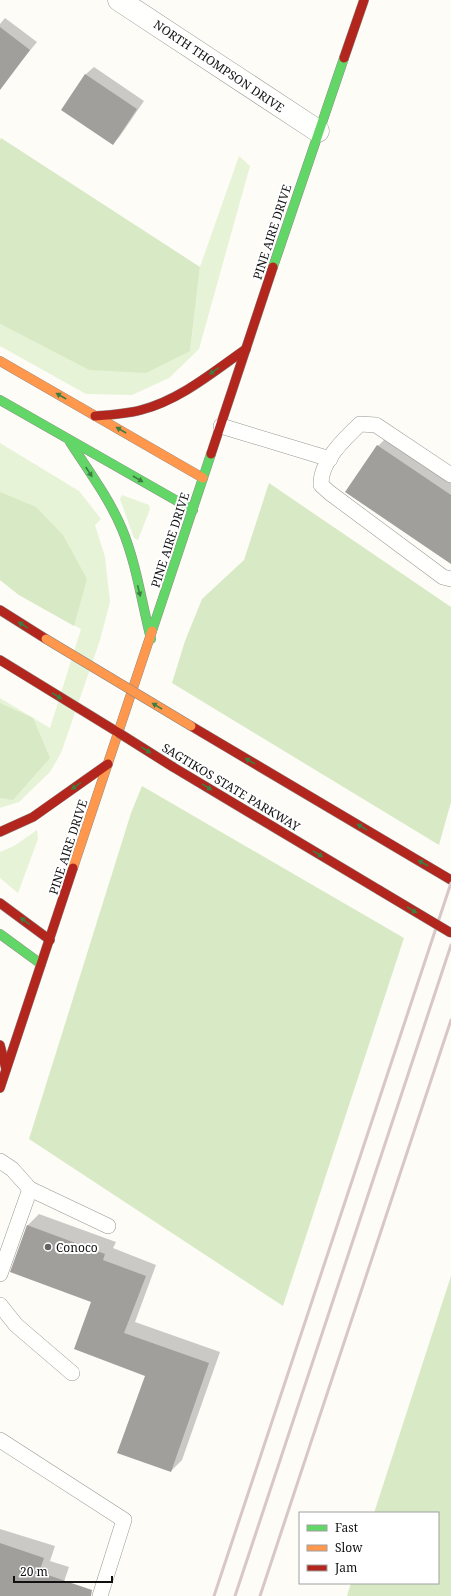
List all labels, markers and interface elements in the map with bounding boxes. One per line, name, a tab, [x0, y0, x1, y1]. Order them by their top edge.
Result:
street label: NORTH THOMPSON DRIVE	[150, 16, 288, 116]
street label: PINE AIRE DRIVE	[249, 182, 295, 282]
one-way arrow	[209, 367, 219, 375]
one-way arrow	[56, 393, 67, 400]
one-way arrow	[115, 427, 127, 434]
one-way arrow	[86, 466, 93, 478]
one-way arrow	[132, 476, 144, 483]
street label: PINE AIRE DRIVE	[147, 490, 193, 590]
one-way arrow	[136, 584, 142, 597]
one-way arrow	[18, 621, 28, 629]
one-way arrow	[51, 692, 63, 699]
one-way arrow	[152, 702, 162, 710]
street label: SAGTIKOS STATE PARKWAY	[159, 739, 304, 835]
one-way arrow	[141, 746, 151, 754]
one-way arrow	[244, 758, 256, 765]
one-way arrow	[71, 782, 82, 790]
one-way arrow	[201, 783, 213, 790]
street label: PINE AIRE DRIVE	[45, 797, 91, 897]
one-way arrow	[356, 824, 368, 831]
one-way arrow	[312, 850, 324, 857]
one-way arrow	[418, 860, 429, 867]
one-way arrow	[406, 906, 418, 913]
one-way arrow	[19, 917, 30, 925]
place label: Conoco	[56, 1239, 98, 1256]
marker: Conoco	[43, 1242, 53, 1252]
legend	[299, 1512, 439, 1584]
text: Fast	[335, 1519, 358, 1536]
text: Slow	[335, 1539, 363, 1556]
scale bar	[14, 1558, 112, 1584]
text: Jam	[334, 1559, 357, 1576]
text: 20 m	[20, 1563, 48, 1580]

